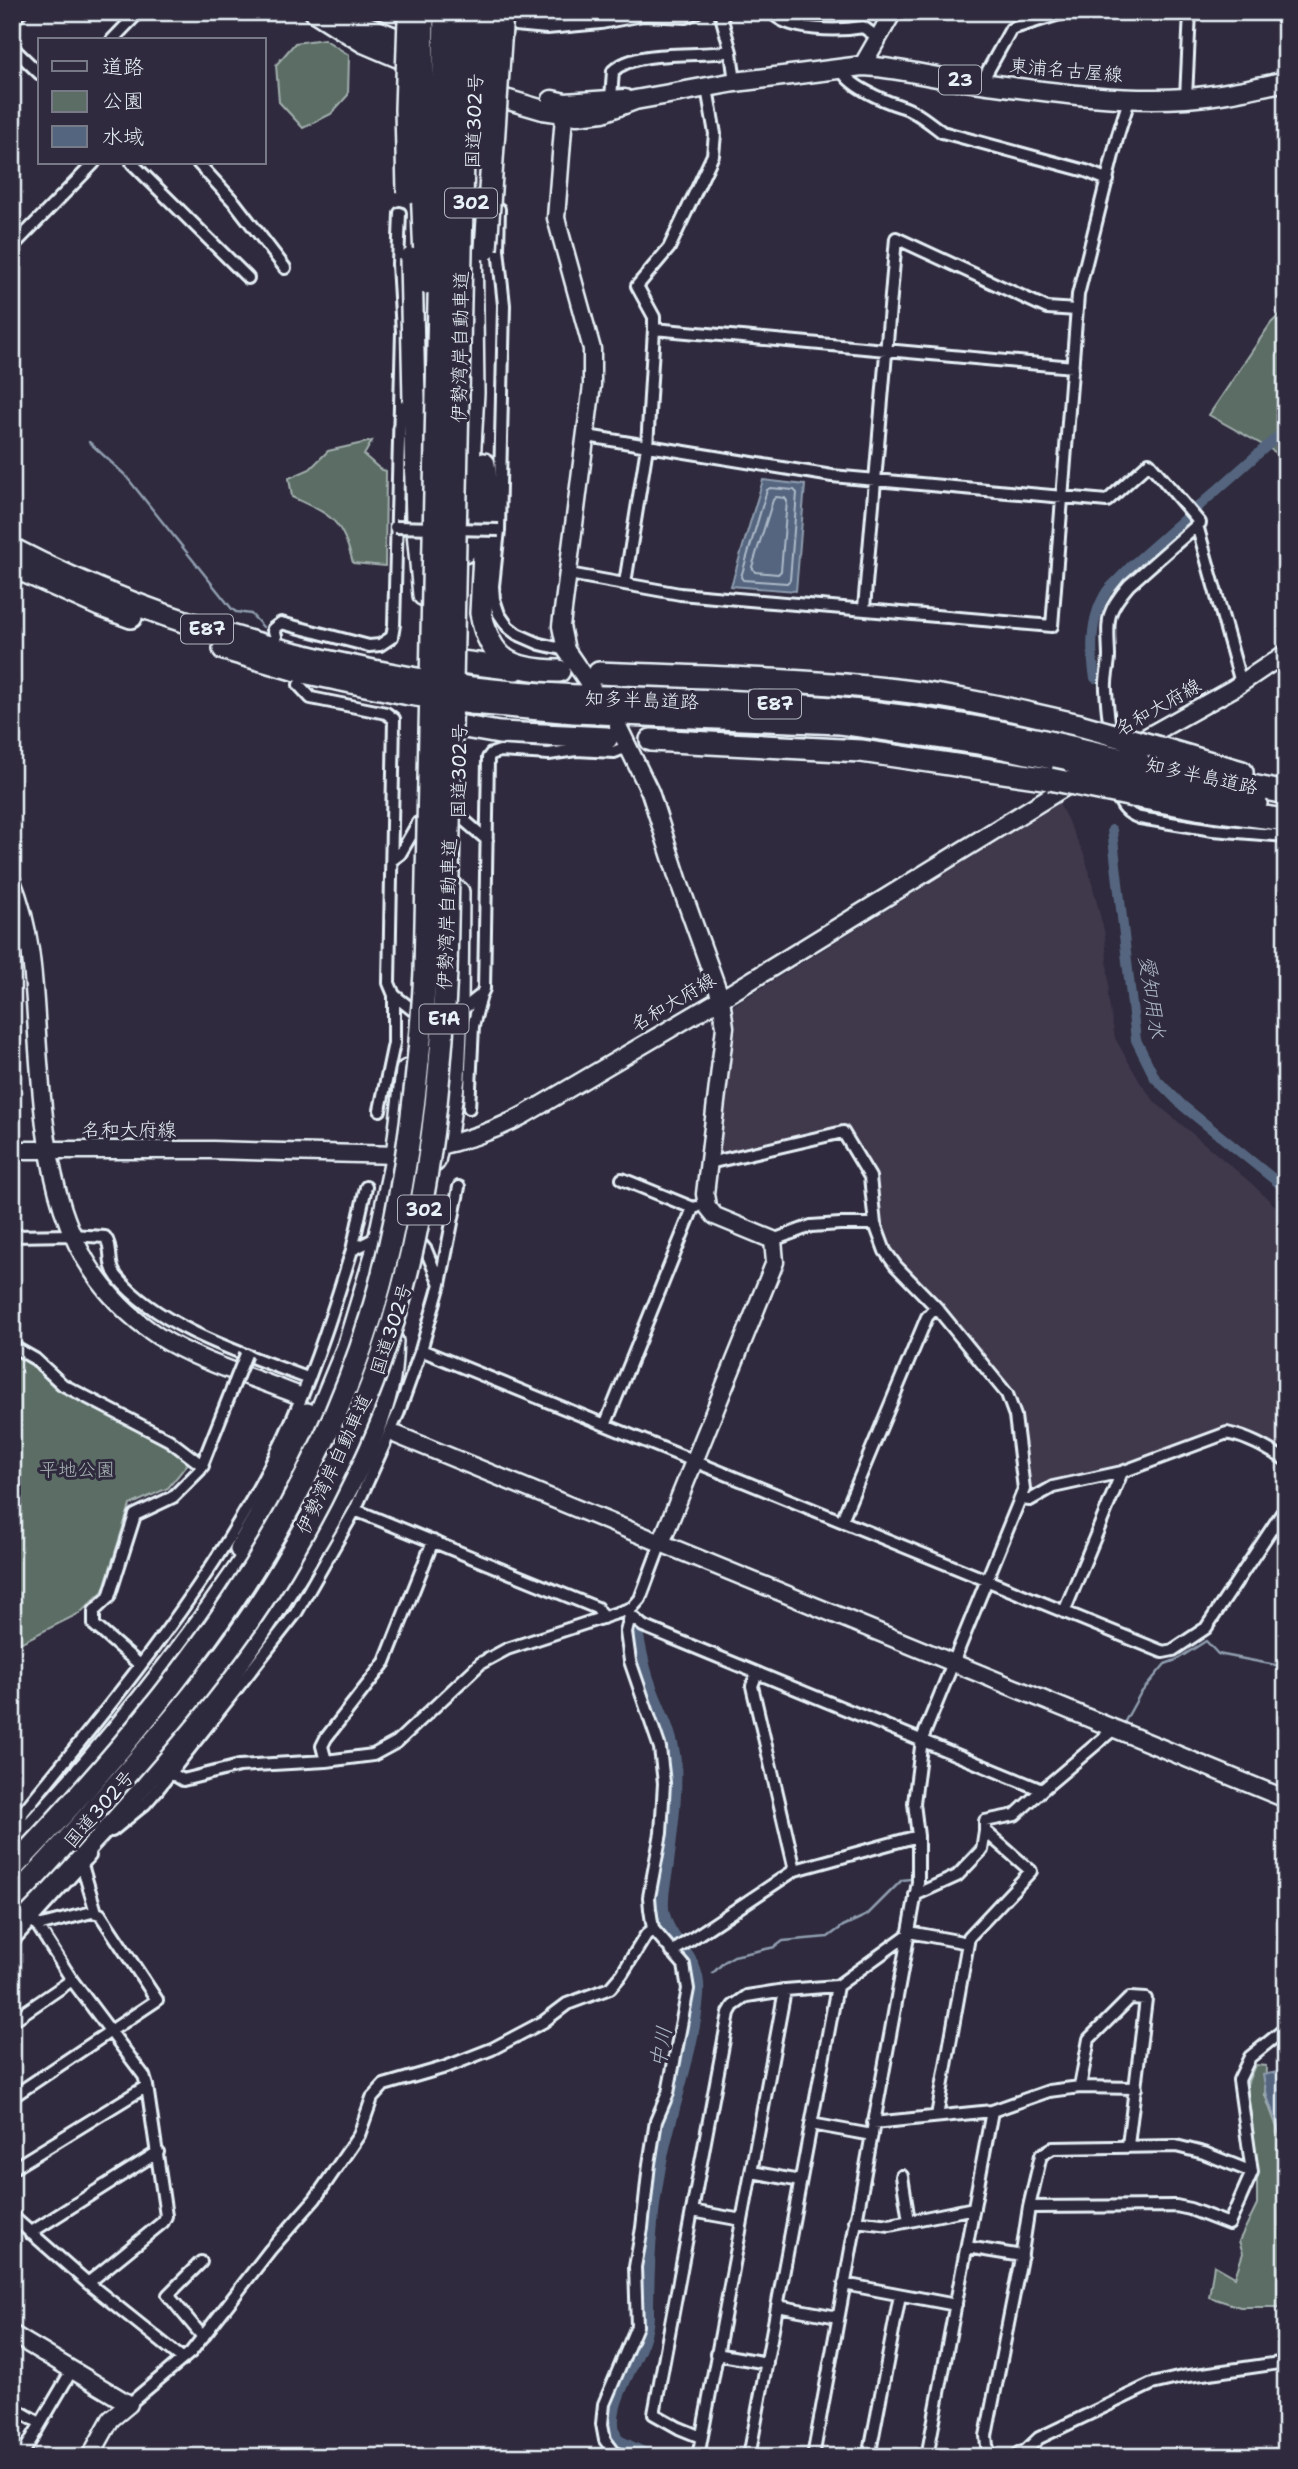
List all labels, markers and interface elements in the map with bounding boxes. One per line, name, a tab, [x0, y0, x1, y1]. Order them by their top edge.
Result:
legend	[38, 38, 266, 164]
text: 道路	[102, 53, 144, 81]
street label: 東浦名古屋線	[1008, 53, 1124, 87]
road number: 23	[939, 66, 981, 94]
street label: 国道302号	[460, 73, 488, 169]
text: 公園	[102, 87, 144, 115]
text: 水域	[102, 123, 144, 151]
road number: 302	[445, 188, 497, 218]
street label: 伊勢湾岸自動車道	[446, 271, 474, 423]
road number: E87	[181, 614, 233, 644]
street label: 名和大府線	[1111, 672, 1205, 742]
street label: 知多半島道路	[585, 686, 699, 714]
road number: E87	[749, 690, 801, 718]
street label: 国道302号	[446, 723, 472, 819]
street label: 知多半島道路	[1144, 752, 1260, 800]
street label: 伊勢湾岸自動車道	[432, 838, 462, 990]
water label: 愛知用水	[1132, 953, 1172, 1041]
street label: 名和大府線	[626, 967, 720, 1037]
road number: E1A	[420, 1004, 468, 1034]
street label: 名和大府線	[81, 1117, 177, 1142]
road number: 302	[398, 1196, 450, 1224]
street label: 国道302号	[364, 1280, 418, 1378]
street label: 伊勢湾岸自動車道	[291, 1390, 377, 1538]
park label: 平地公園	[39, 1457, 115, 1482]
street label: 国道302号	[58, 1765, 140, 1853]
water label: 中川	[644, 2024, 678, 2070]

